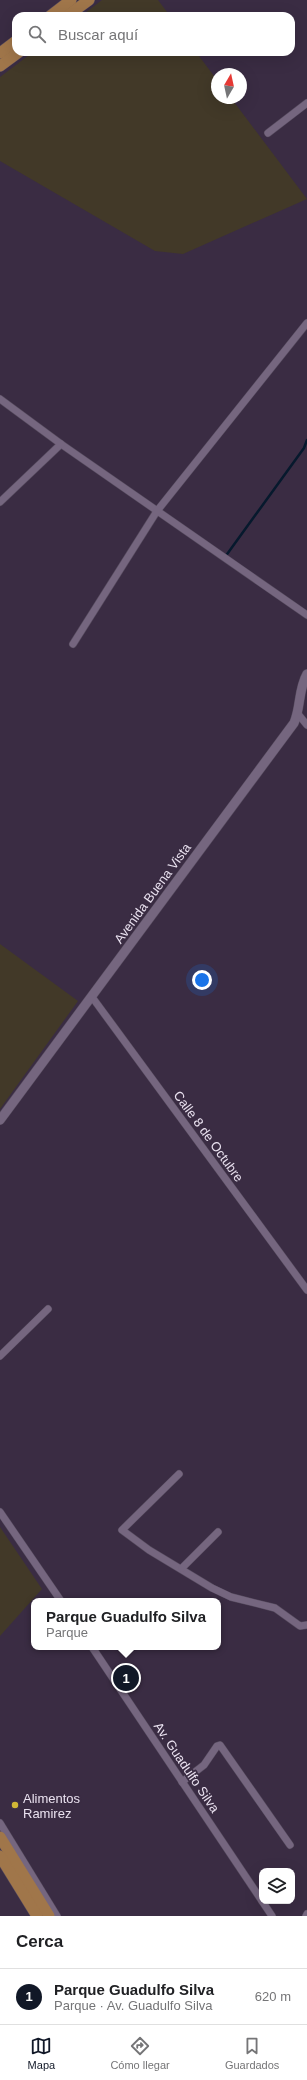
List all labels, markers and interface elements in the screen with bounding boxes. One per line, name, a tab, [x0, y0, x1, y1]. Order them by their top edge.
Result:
search box	[12, 12, 295, 56]
icon: search	[26, 23, 48, 45]
text: Buscar aquí	[58, 26, 138, 43]
north arrow	[211, 68, 247, 104]
street label: Avenida Buena Vista	[111, 840, 194, 946]
your location	[192, 970, 212, 990]
street label: Calle 8 de Octubre	[171, 1088, 247, 1185]
popup	[31, 1598, 221, 1650]
text: Parque Guadulfo Silva	[46, 1608, 206, 1625]
text: Parque	[46, 1625, 88, 1640]
pin: 1	[113, 1663, 139, 1693]
street label: Av. Guadulfo Silva	[151, 1719, 223, 1816]
place label: Alimentos Ramirez	[23, 1791, 81, 1821]
marker: Alimentos Ramirez	[10, 1800, 20, 1810]
map controls	[259, 1868, 295, 1904]
button: layers	[259, 1868, 295, 1904]
text: Cerca	[16, 1932, 63, 1951]
text: Parque Guadulfo Silva	[54, 1981, 214, 1998]
text: 1	[25, 1989, 33, 2004]
text: 620 m	[255, 1989, 291, 2004]
text: Parque · Av. Guadulfo Silva	[54, 1998, 213, 2013]
tab: Mapa	[28, 2035, 55, 2071]
tab: Cómo llegar	[110, 2035, 170, 2071]
tab: Guardados	[225, 2035, 279, 2071]

